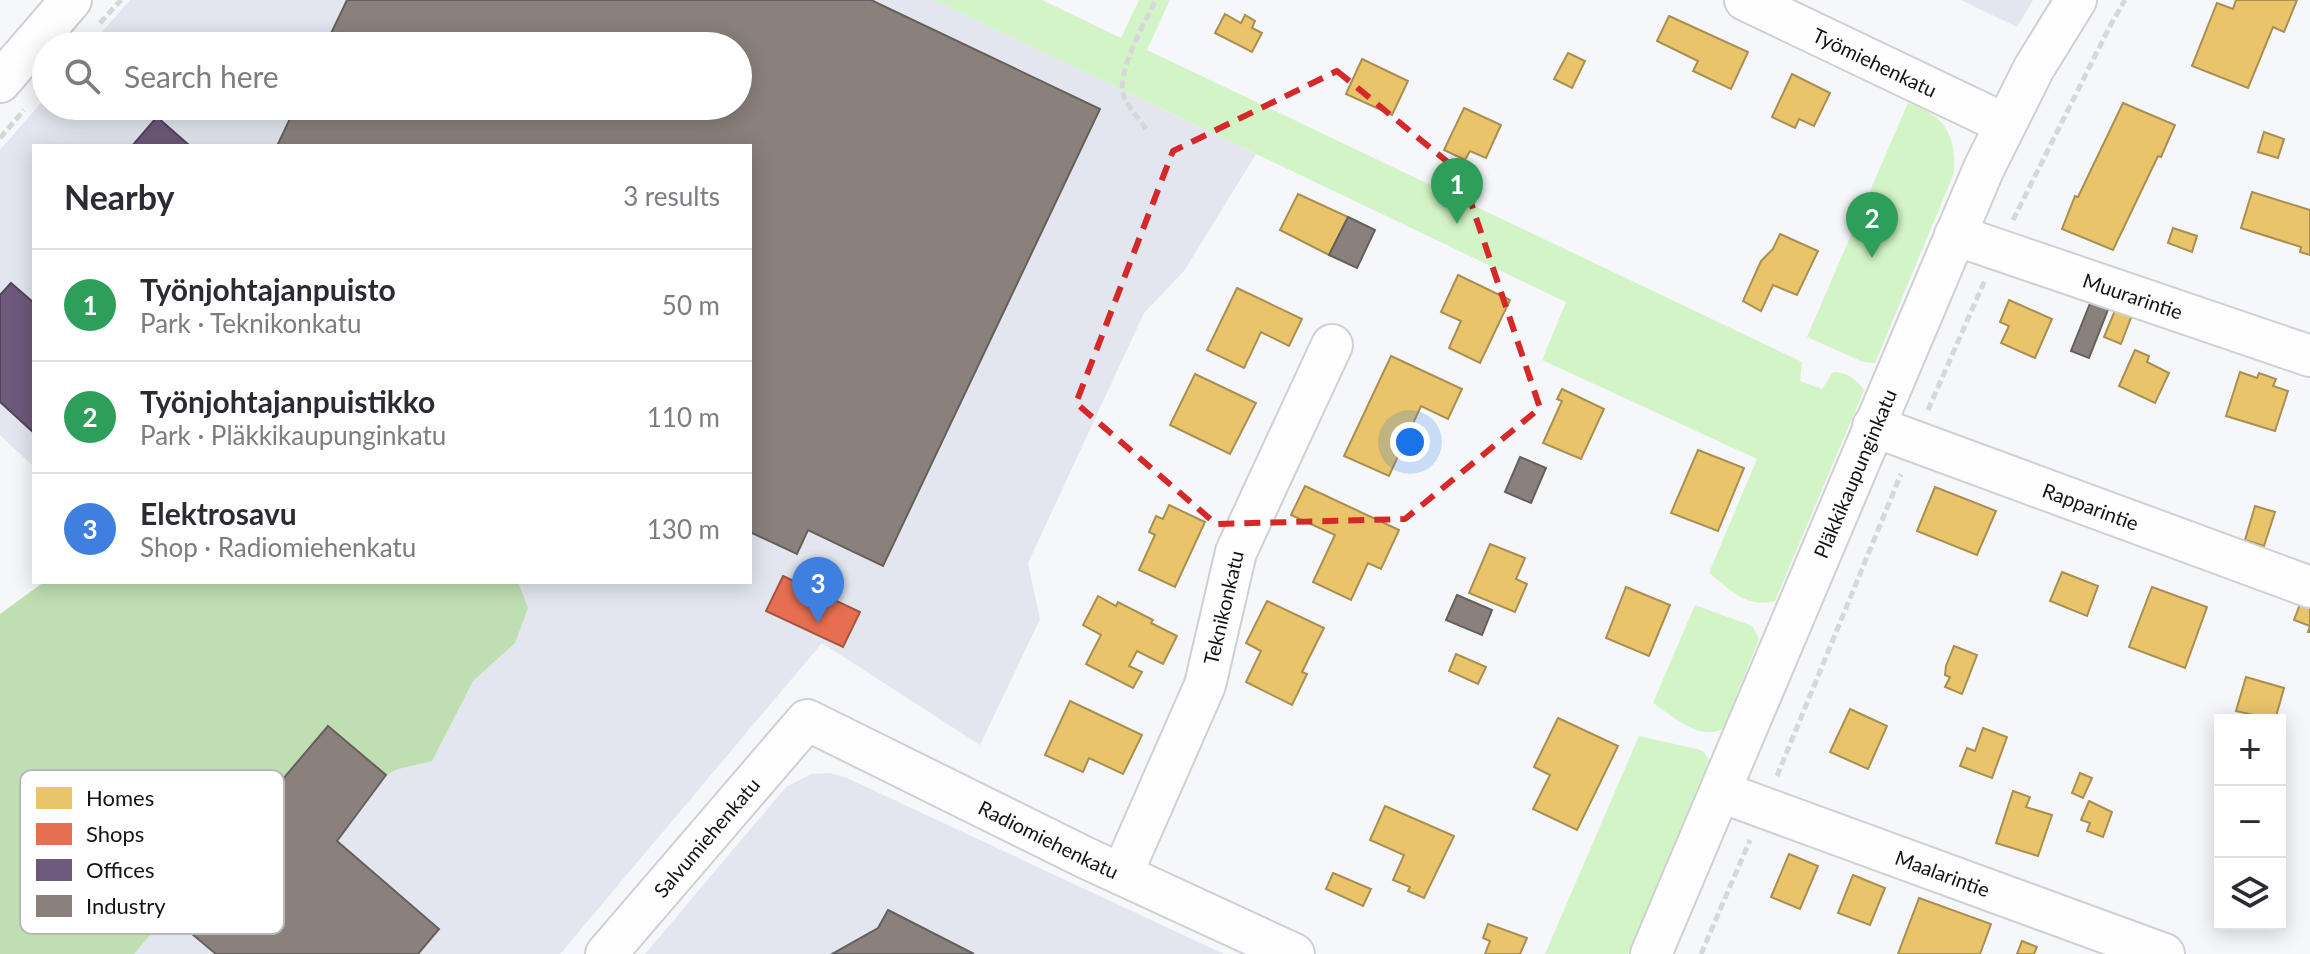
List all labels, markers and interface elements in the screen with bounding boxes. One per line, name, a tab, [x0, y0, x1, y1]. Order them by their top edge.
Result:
street label: Työmiehenkatu	[1809, 22, 1941, 102]
search box	[32, 32, 752, 120]
icon: search	[60, 54, 104, 98]
text: Search here	[124, 58, 279, 94]
pin: 1	[1431, 158, 1483, 224]
text: Nearby	[64, 176, 175, 217]
text: 3 results	[623, 180, 720, 212]
pin: 2	[1846, 192, 1898, 258]
street label: Muurarintie	[2080, 268, 2186, 324]
text: Työnjohtajanpuisto	[140, 271, 396, 307]
text: 1	[82, 289, 98, 321]
text: 50 m	[662, 289, 720, 321]
text: Park · Teknikonkatu	[140, 307, 361, 339]
text: Työnjohtajanpuistikko	[140, 383, 435, 419]
street label: Pläkkikaupunginkatu	[1808, 385, 1901, 562]
text: 2	[82, 401, 98, 433]
text: 110 m	[647, 401, 720, 433]
text: Park · Pläkkikaupunginkatu	[140, 419, 446, 451]
your location	[1390, 422, 1430, 462]
street label: Rapparintie	[2039, 478, 2142, 535]
text: Elektrosavu	[140, 495, 297, 531]
text: 3	[82, 513, 98, 545]
text: 130 m	[647, 513, 720, 545]
text: Shop · Radiomiehenkatu	[140, 531, 416, 563]
street label: Teknikonkatu	[1198, 548, 1248, 667]
pin: 3	[792, 557, 844, 623]
map controls	[2214, 714, 2286, 930]
button: +	[2214, 714, 2286, 786]
legend	[20, 770, 284, 934]
street label: Salvumiehenkatu	[648, 772, 764, 902]
text: Homes	[86, 784, 154, 811]
button: −	[2214, 786, 2286, 858]
street label: Radiomiehenkatu	[975, 795, 1122, 883]
text: Shops	[86, 820, 144, 847]
street label: Maalarintie	[1892, 845, 1993, 901]
text: Offices	[86, 856, 155, 883]
button: layers	[2214, 858, 2286, 930]
text: Industry	[86, 892, 166, 919]

